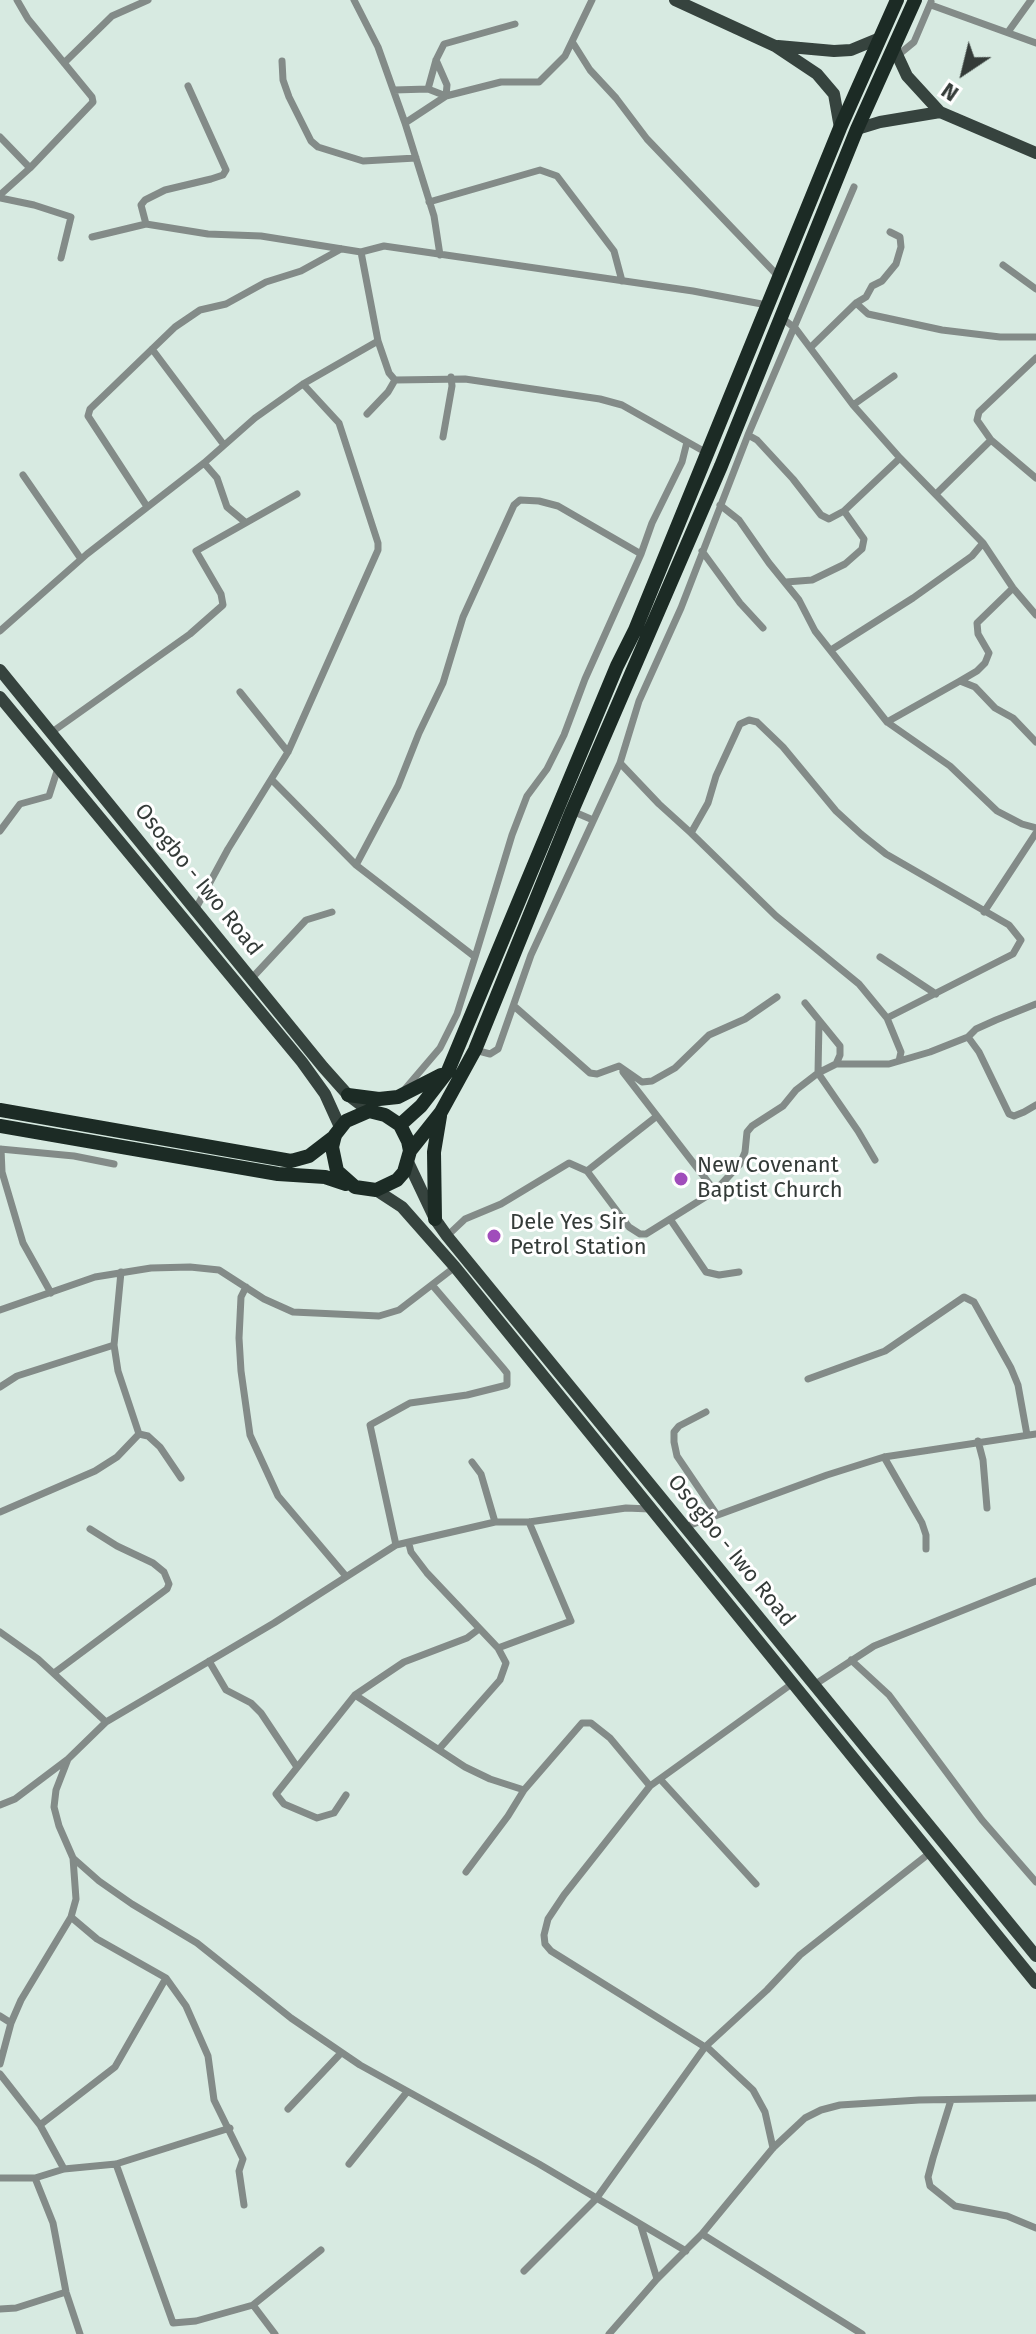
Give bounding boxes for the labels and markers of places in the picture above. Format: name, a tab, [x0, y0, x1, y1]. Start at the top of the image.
place label: New Covenant Baptist Church	[697, 1153, 843, 1204]
marker: New Covenant Baptist Church	[672, 1170, 690, 1188]
place label: Dele Yes Sir Petrol Station	[510, 1210, 647, 1262]
marker: Dele Yes Sir Petrol Station	[485, 1227, 503, 1245]

